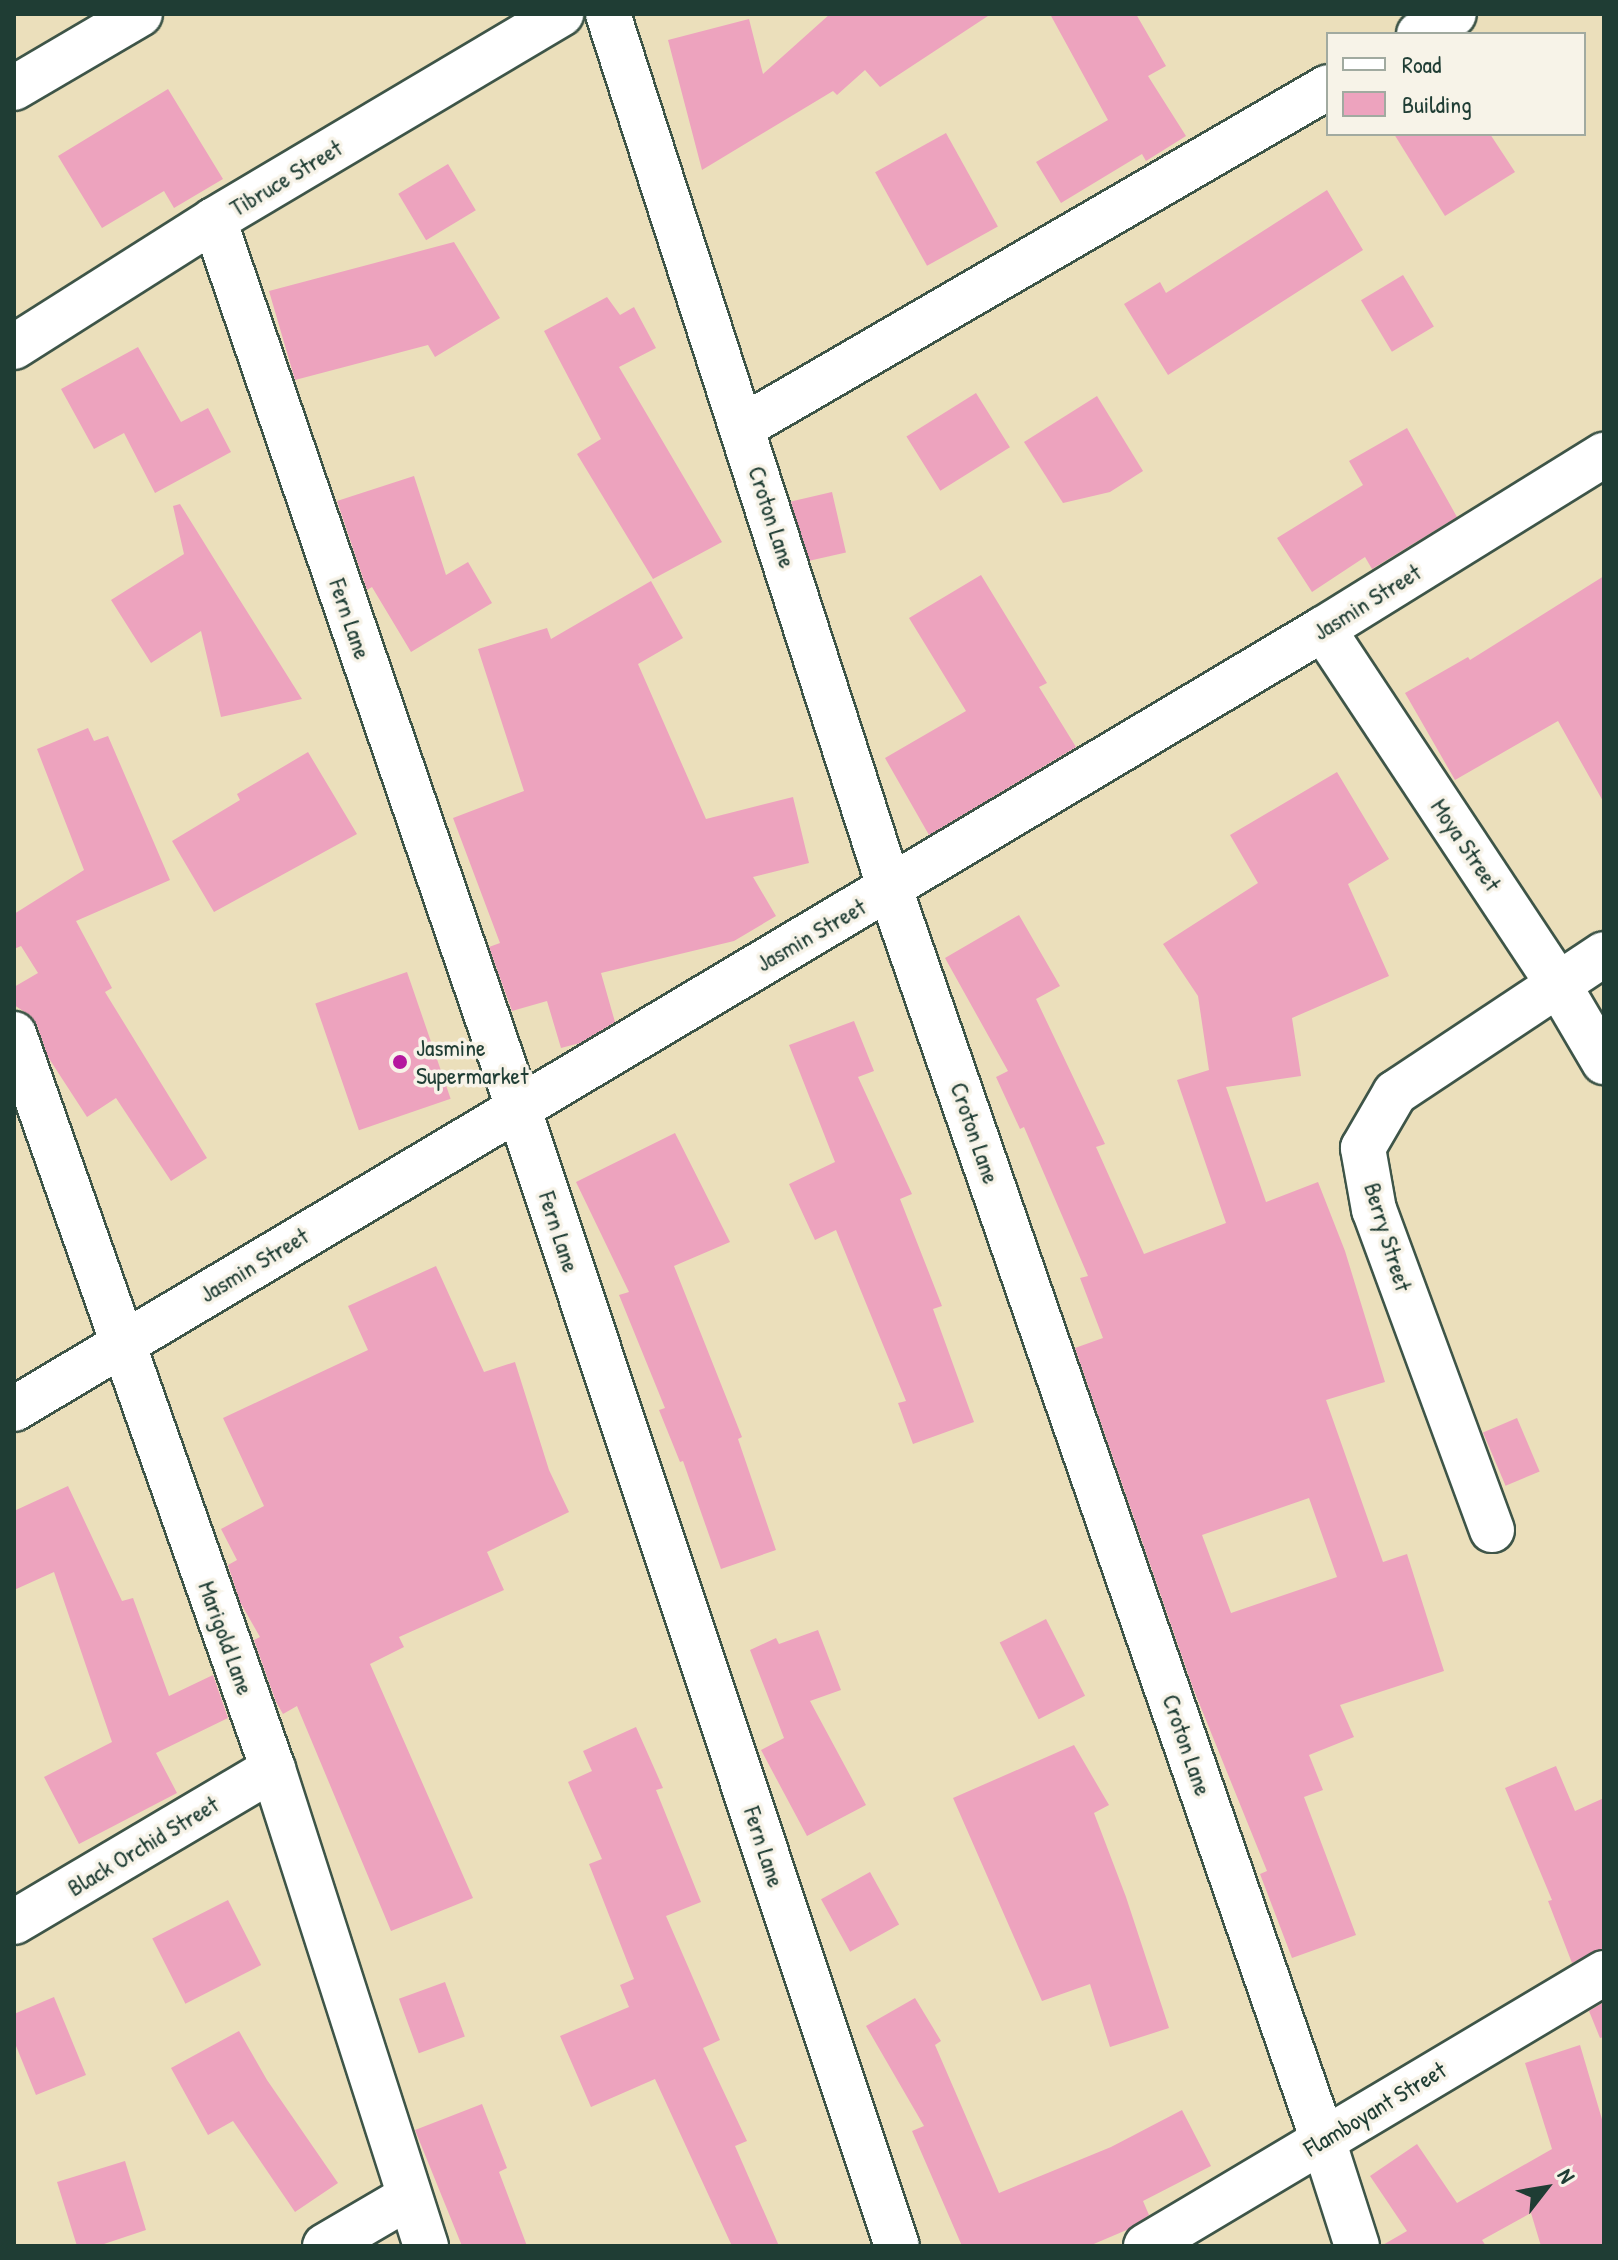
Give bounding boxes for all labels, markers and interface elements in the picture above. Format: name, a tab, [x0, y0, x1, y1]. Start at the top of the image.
legend	[1326, 32, 1586, 136]
text: Road	[1402, 48, 1441, 80]
text: Building	[1402, 88, 1472, 120]
street label: Tibruce Street	[225, 133, 347, 223]
street label: Croton Lane	[742, 463, 802, 571]
street label: Jasmin Street	[1308, 558, 1426, 646]
street label: Fern Lane	[323, 575, 377, 663]
street label: Moya Street	[1425, 793, 1507, 897]
street label: Jasmin Street	[751, 892, 871, 978]
place label: Jasmine Supermarket	[416, 1034, 528, 1090]
marker: Jasmine Supermarket	[391, 1053, 409, 1071]
street label: Croton Lane	[944, 1079, 1006, 1187]
street label: Berry Street	[1358, 1179, 1418, 1295]
street label: Fern Lane	[532, 1188, 586, 1276]
street label: Jasmin Street	[195, 1221, 313, 1309]
street label: Marigold Lane	[192, 1577, 260, 1699]
street label: Croton Lane	[1156, 1691, 1218, 1799]
street label: Black Orchid Street	[62, 1790, 224, 1902]
street label: Fern Lane	[737, 1803, 791, 1891]
street label: Flamboyant Street	[1299, 2055, 1451, 2163]
north arrow	[1506, 2148, 1586, 2228]
text: N	[1551, 2163, 1582, 2188]

